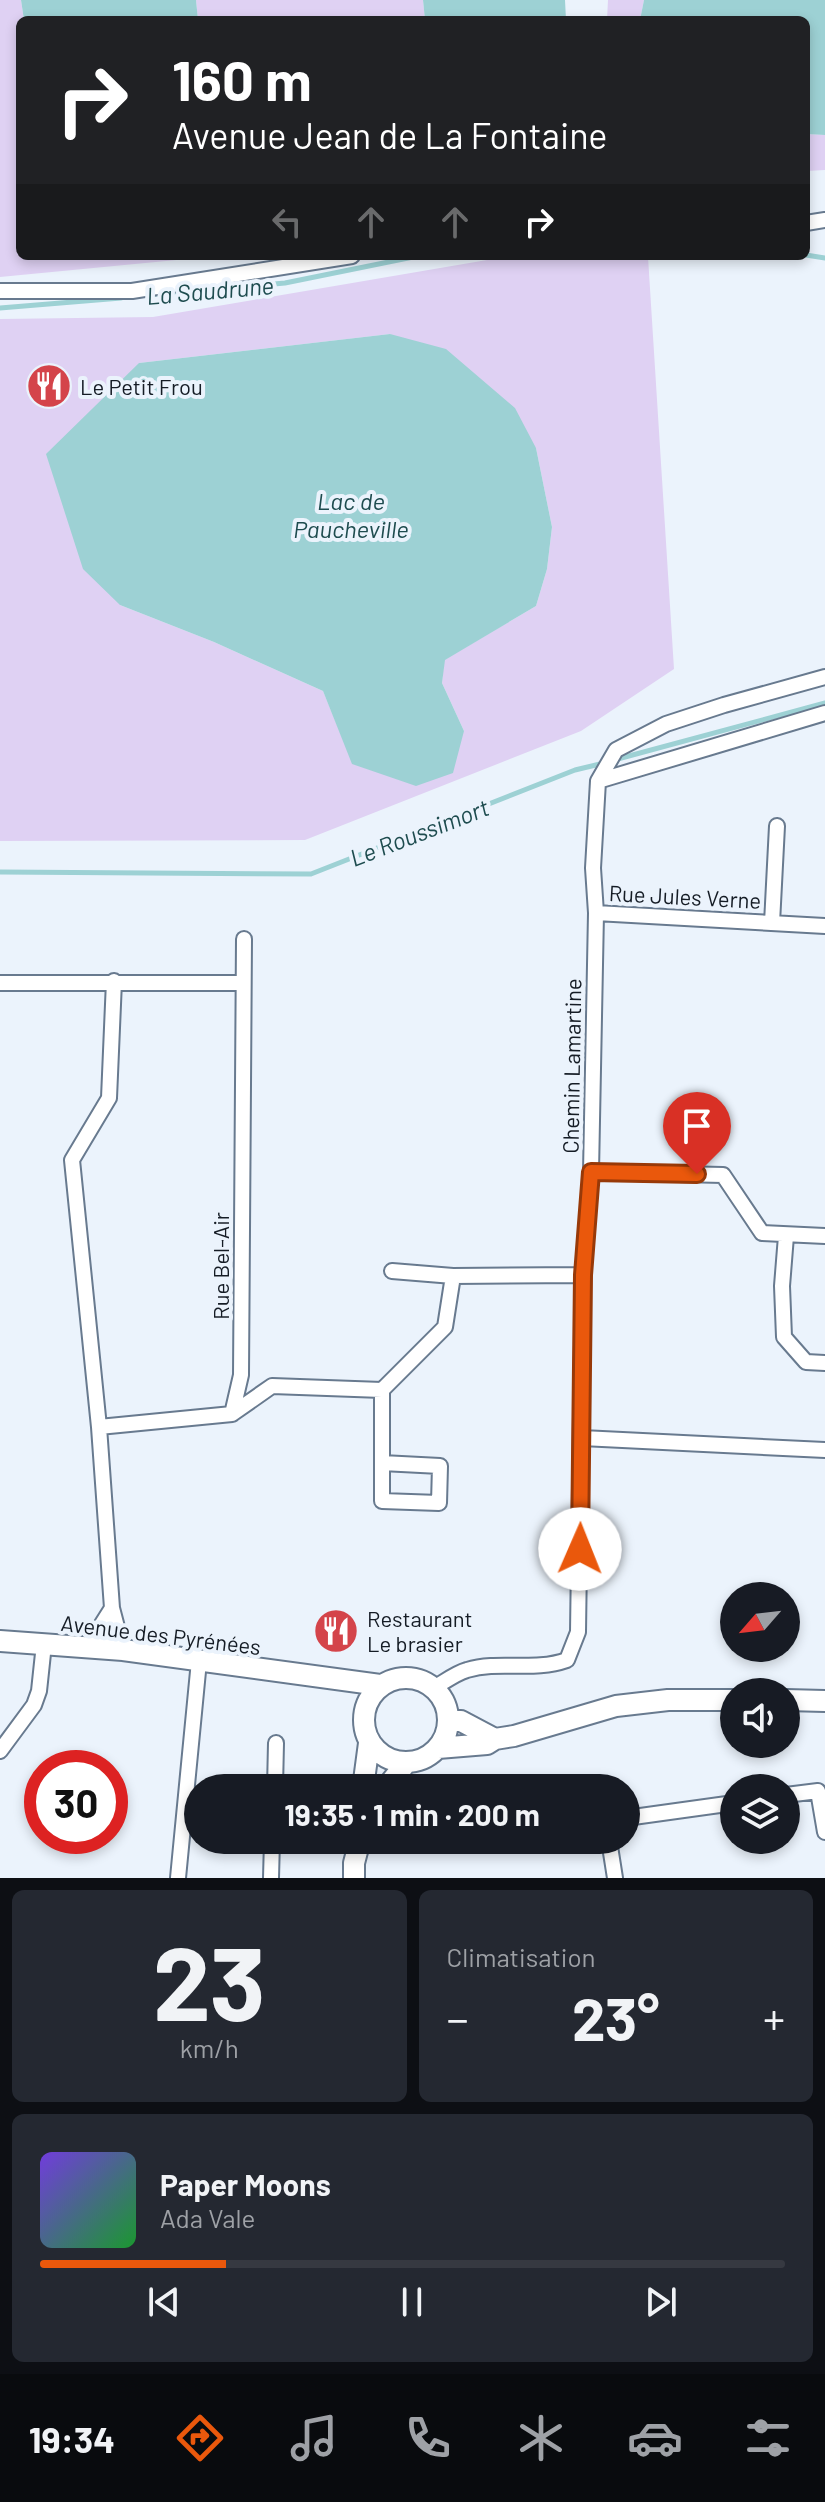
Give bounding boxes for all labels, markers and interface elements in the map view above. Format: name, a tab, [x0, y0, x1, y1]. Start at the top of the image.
text: 160 m	[172, 45, 312, 112]
icon: right	[40, 48, 144, 152]
text: Avenue Jean de La Fontaine	[172, 113, 608, 156]
icon: left	[265, 200, 309, 244]
icon: ahead	[349, 200, 393, 244]
icon: ahead	[433, 200, 477, 244]
icon: right	[517, 200, 561, 244]
water label: La Saudrune	[145, 270, 275, 310]
restaurant icon: Le Petit Frou	[25, 362, 73, 410]
place label: Le Petit Frou	[80, 373, 203, 399]
water label: Lac de Paucheville	[293, 486, 409, 543]
water label: Le Roussimort	[345, 792, 493, 872]
street label: Rue Jules Verne	[608, 879, 762, 913]
street label: Chemin Lamartine	[556, 978, 586, 1154]
pin	[663, 1092, 731, 1174]
icon: arrive	[675, 1104, 719, 1148]
street label: Rue Bel-Air	[207, 1212, 233, 1320]
position arrow	[538, 1507, 622, 1591]
north arrow	[720, 1582, 800, 1662]
map controls	[720, 1582, 800, 1854]
place label: Restaurant Le brasier	[367, 1605, 473, 1656]
restaurant icon: Restaurant Le brasier	[312, 1607, 360, 1655]
street label: Avenue des Pyrénées	[60, 1609, 262, 1659]
button: sound	[720, 1678, 800, 1758]
speed limit sign: 30	[24, 1750, 128, 1854]
button: layers	[720, 1774, 800, 1854]
text: 19:35 · 1 min · 200 m	[284, 1796, 540, 1832]
text: 23	[153, 1917, 266, 2042]
text: Climatisation	[447, 1941, 596, 1972]
text: 23°	[572, 1981, 660, 2053]
text: −	[447, 1991, 469, 2044]
text: +	[763, 1991, 785, 2044]
text: km/h	[180, 2032, 239, 2063]
text: Paper Moons	[160, 2166, 331, 2202]
text: Ada Vale	[160, 2202, 255, 2233]
icon: previous	[142, 2280, 186, 2324]
icon: pause	[390, 2280, 434, 2324]
icon: next	[639, 2280, 683, 2324]
icon: directions	[172, 2410, 228, 2466]
icon: music	[286, 2410, 342, 2466]
icon: phone	[400, 2410, 456, 2466]
icon: climate	[513, 2410, 569, 2466]
icon: car	[627, 2410, 683, 2466]
icon: filters	[740, 2410, 796, 2466]
text: 19:34	[29, 2417, 115, 2460]

